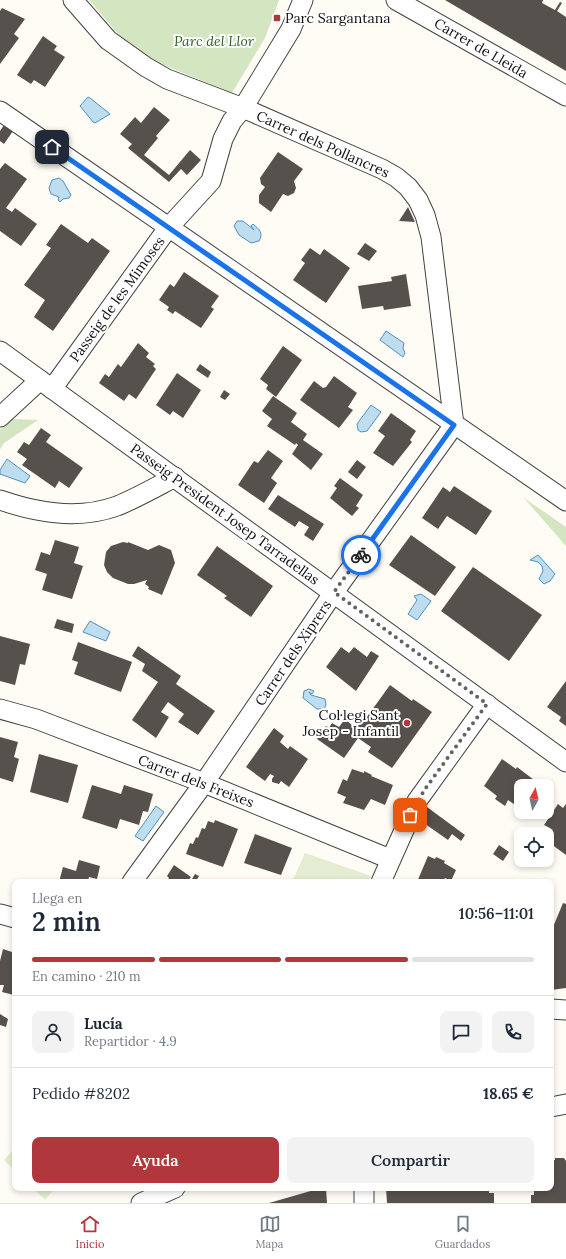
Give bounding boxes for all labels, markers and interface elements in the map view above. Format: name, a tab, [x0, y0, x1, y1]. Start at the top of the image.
place label: Parc Sargantana	[285, 9, 391, 27]
marker: Parc Sargantana	[272, 13, 282, 23]
street label: Carrer de Lleida	[431, 14, 531, 82]
park label: Parc del Llor	[174, 32, 255, 50]
street label: Carrer dels Pollancres	[254, 107, 392, 181]
pin	[35, 130, 69, 164]
icon: home	[41, 136, 63, 158]
street label: Passeig de les Mimoses	[65, 233, 169, 365]
street label: Passeig President Josep Tarradellas	[127, 439, 323, 589]
courier	[341, 535, 381, 575]
icon: bike	[350, 544, 372, 566]
street label: Carrer dels Xiprers	[251, 597, 335, 709]
place label: Col·legi Sant Josep - Infantil	[301, 706, 400, 740]
marker: Col·legi Sant Josep - Infantil	[402, 718, 412, 728]
street label: Carrer dels Freixes	[135, 751, 257, 811]
north arrow	[514, 779, 554, 819]
map controls	[514, 779, 554, 867]
pin	[393, 798, 427, 832]
icon: bag	[399, 804, 421, 826]
button: locate	[514, 827, 554, 867]
text: Llega en	[32, 890, 82, 907]
text: 10:56–11:01	[459, 904, 534, 923]
text: 2 min	[32, 905, 101, 938]
text: En camino · 210 m	[32, 968, 141, 985]
button: person	[32, 1011, 74, 1053]
button: chat	[440, 1011, 482, 1053]
button: phone	[492, 1011, 534, 1053]
text: Lucía	[84, 1014, 123, 1033]
text: Repartidor · 4.9	[84, 1033, 177, 1050]
text: Pedido #8202	[32, 1084, 130, 1103]
text: 18.65 €	[483, 1084, 534, 1103]
button: Ayuda	[32, 1137, 279, 1183]
button: Compartir	[287, 1137, 534, 1183]
tab: Inicio	[76, 1213, 104, 1251]
tab: Mapa	[256, 1213, 284, 1251]
tab: Guardados	[435, 1213, 490, 1251]

